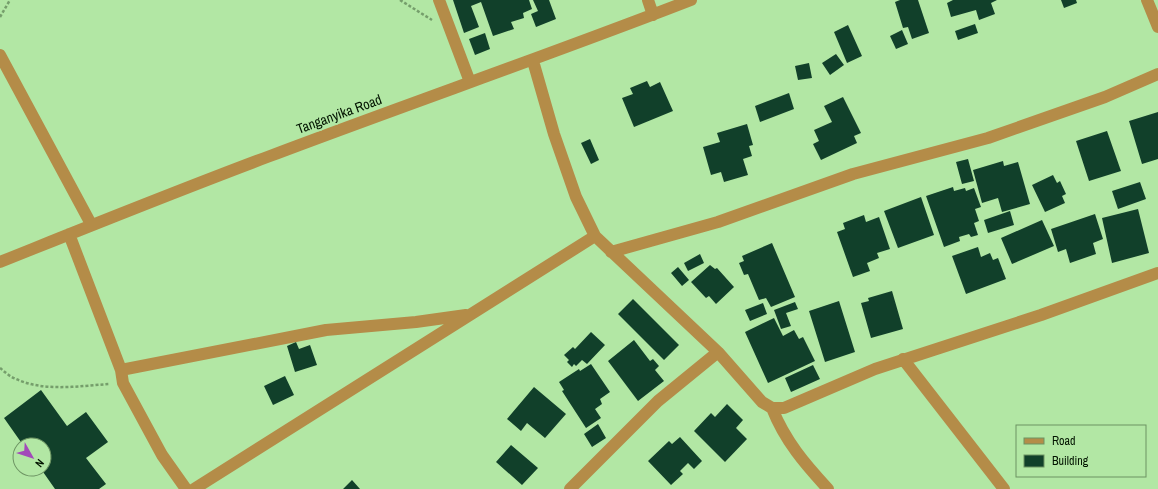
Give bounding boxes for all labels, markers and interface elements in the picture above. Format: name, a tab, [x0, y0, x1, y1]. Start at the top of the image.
street label: Tanganyika Road	[294, 90, 384, 138]
legend	[1016, 425, 1146, 477]
text: Road	[1052, 433, 1076, 449]
north arrow	[12, 437, 52, 477]
text: Building	[1052, 453, 1089, 469]
text: N	[32, 456, 47, 470]

